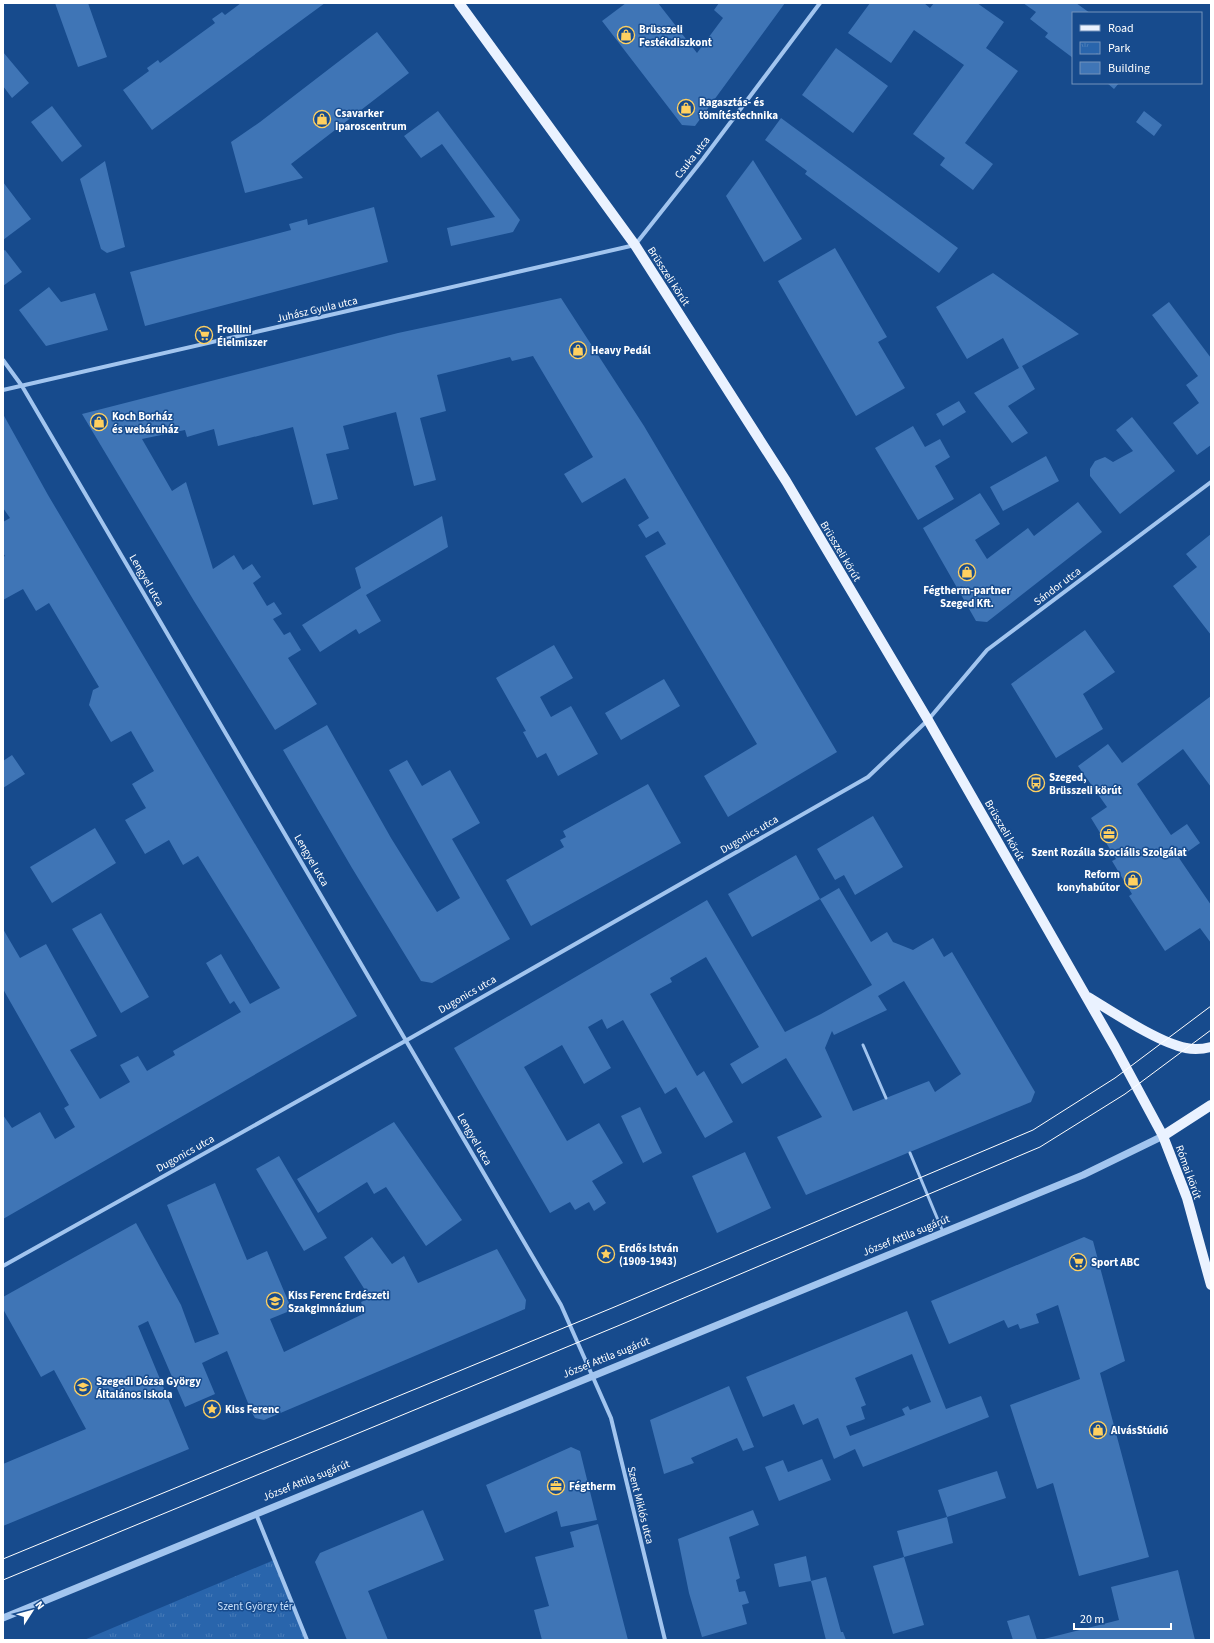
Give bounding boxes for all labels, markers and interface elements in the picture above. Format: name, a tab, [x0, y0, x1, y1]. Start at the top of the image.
legend	[1072, 12, 1202, 84]
text: Road	[1108, 20, 1134, 37]
place label: Brüsszeli Festékdiszkont	[639, 22, 713, 50]
shop icon: Brüsszeli Festékdiszkont	[616, 25, 636, 45]
text: Park	[1108, 40, 1130, 57]
text: Building	[1108, 60, 1150, 77]
place label: Ragasztás- és tömítéstechnika	[699, 95, 778, 123]
shop icon: Ragasztás- és tömítéstechnika	[676, 98, 696, 118]
place label: Csavarker Iparoscentrum	[335, 106, 407, 134]
shop icon: Csavarker Iparoscentrum	[312, 109, 332, 129]
street label: Csuka utca	[671, 133, 714, 182]
street label: Brüsszeli körút	[644, 244, 694, 309]
street label: Juhász Gyula utca	[275, 293, 359, 326]
place label: Frollini Élelmiszer	[217, 322, 268, 350]
supermarket icon: Frollini Élelmiszer	[194, 325, 214, 345]
shop icon: Heavy Pedál	[568, 340, 588, 360]
place label: Heavy Pedál	[591, 343, 652, 358]
place label: Koch Borház és webáruház	[112, 409, 179, 437]
shop icon: Koch Borház és webáruház	[89, 412, 109, 432]
street label: Brüsszeli körút	[817, 518, 865, 584]
street label: Lengyel utca	[126, 551, 168, 609]
shop icon: Fégtherm-partner Szeged Kft.	[957, 562, 977, 582]
street label: Sándor utca	[1031, 564, 1084, 609]
place label: Fégtherm-partner Szeged Kft.	[923, 583, 1011, 611]
place label: Szeged, Brüsszeli körút	[1049, 770, 1123, 798]
bus stop icon: Szeged, Brüsszeli körút	[1026, 773, 1046, 793]
street label: Brüsszeli körút	[981, 797, 1028, 864]
street label: Dugonics utca	[718, 812, 781, 857]
office icon: Szent Rozália Szociális Szolgálat	[1099, 824, 1119, 844]
street label: Lengyel utca	[291, 831, 333, 889]
place label: Szent Rozália Szociális Szolgálat	[1031, 845, 1188, 860]
place label: Reform konyhabútor	[1057, 867, 1121, 895]
shop icon: Reform konyhabútor	[1123, 870, 1143, 890]
street label: Dugonics utca	[436, 972, 499, 1017]
street label: Lengyel utca	[454, 1110, 496, 1168]
street label: Dugonics utca	[153, 1131, 217, 1176]
street label: Római körút	[1172, 1143, 1205, 1201]
street label: József Attila sugárút	[860, 1211, 952, 1260]
place label: Erdős István (1909-1943)	[619, 1241, 679, 1269]
place icon: Erdős István (1909-1943)	[596, 1244, 616, 1264]
supermarket icon: Sport ABC	[1068, 1252, 1088, 1272]
place label: Sport ABC	[1091, 1255, 1140, 1270]
place label: Kiss Ferenc Erdészeti Szakgimnázium	[288, 1288, 390, 1316]
school or university icon: Kiss Ferenc Erdészeti Szakgimnázium	[265, 1291, 285, 1311]
street label: József Attila sugárút	[560, 1333, 652, 1382]
place label: Szegedi Dózsa György Általános Iskola	[95, 1374, 201, 1402]
school or university icon: Szegedi Dózsa György Általános Iskola	[73, 1377, 93, 1397]
place icon: Kiss Ferenc	[202, 1399, 222, 1419]
place label: Kiss Ferenc	[225, 1402, 279, 1417]
shop icon: AlvásStúdió	[1088, 1420, 1108, 1440]
place label: AlvásStúdió	[1110, 1423, 1168, 1438]
street label: József Attila sugárút	[260, 1456, 352, 1505]
street label: Szent Miklós utca	[624, 1465, 657, 1546]
office icon: Fégtherm	[546, 1476, 566, 1496]
place label: Fégtherm	[569, 1479, 616, 1494]
north arrow	[12, 1591, 52, 1631]
text: N	[31, 1598, 48, 1613]
park label: Szent György tér	[217, 1599, 293, 1614]
scale bar	[1074, 1605, 1171, 1631]
text: 20 m	[1080, 1611, 1104, 1628]

